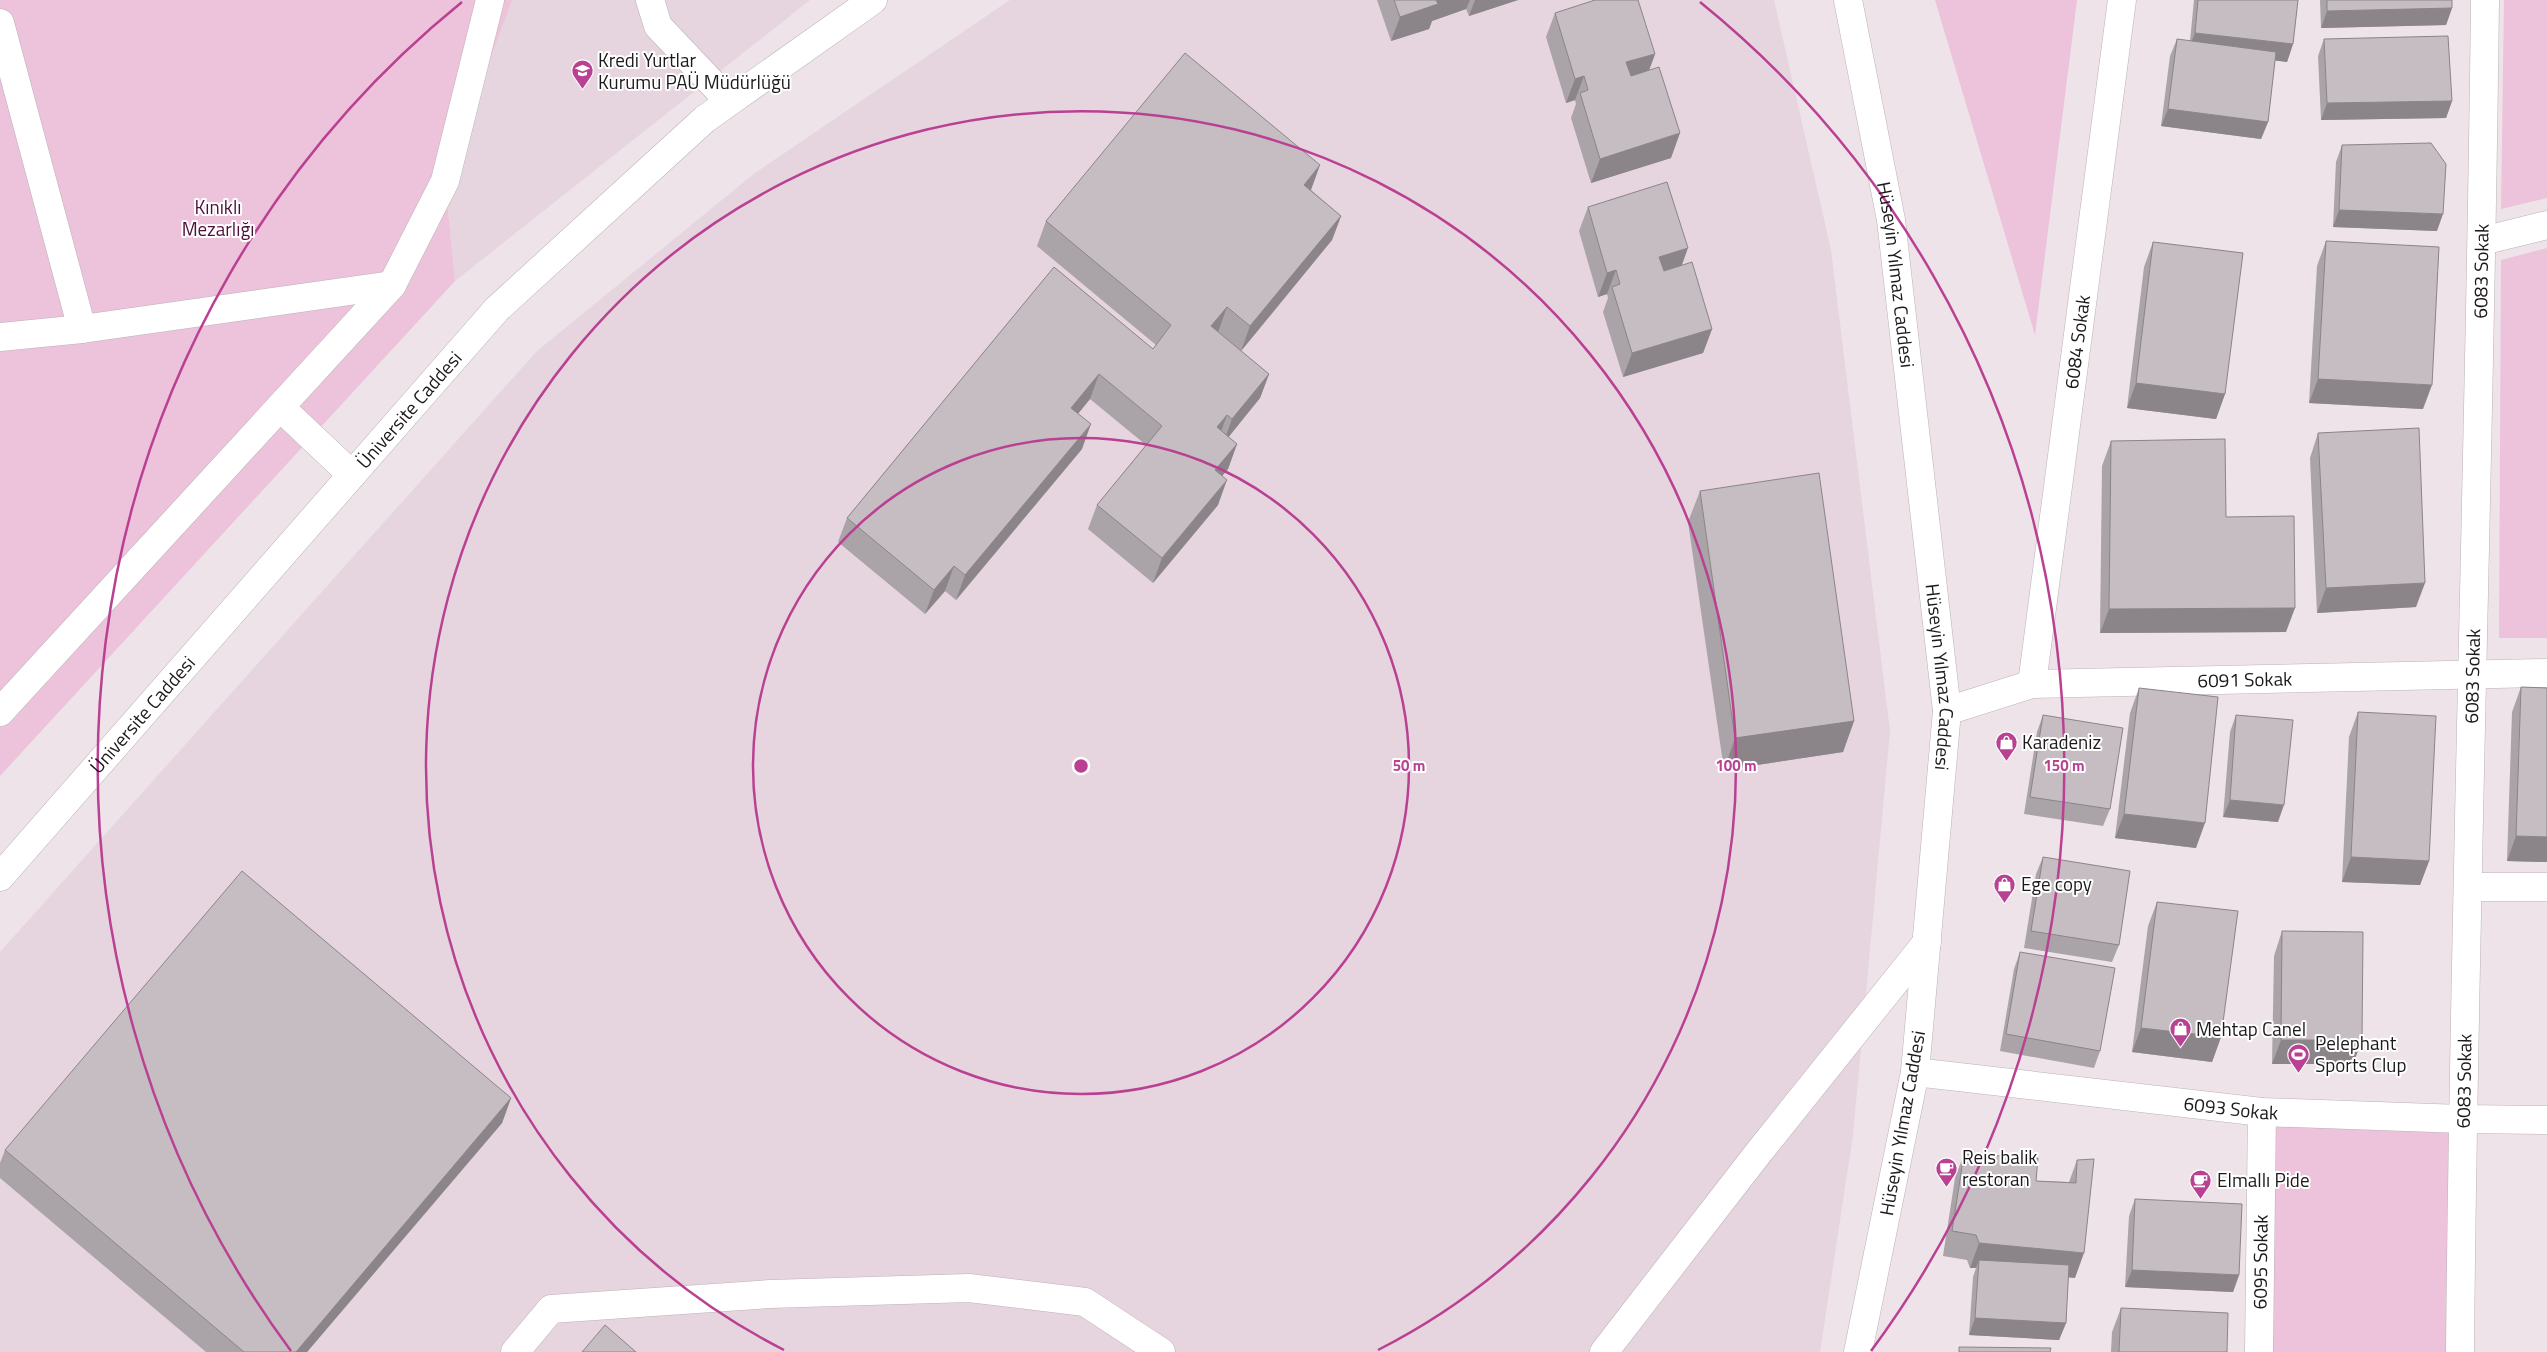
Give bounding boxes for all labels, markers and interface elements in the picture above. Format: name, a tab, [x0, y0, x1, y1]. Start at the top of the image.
place label: Kredi Yurtlar Kurumu PAÜ Müdürlüğü	[598, 45, 791, 96]
school or university icon: Kredi Yurtlar Kurumu PAÜ Müdürlüğü	[570, 59, 594, 90]
street label: Hüseyin Yılmaz Caddesi	[1870, 179, 1923, 369]
park label: Kınıklı Mezarlığı	[182, 192, 254, 243]
street label: 6083 Sokak	[2465, 224, 2496, 319]
street label: 6084 Sokak	[2056, 293, 2097, 391]
street label: Üniversite Caddesi	[349, 344, 468, 475]
street label: Hüseyin Yılmaz Caddesi	[1919, 582, 1962, 771]
street label: 6083 Sokak	[2456, 628, 2487, 724]
street label: Üniversite Caddesi	[82, 649, 201, 779]
street label: 6091 Sokak	[2197, 663, 2292, 694]
place label: Karadeniz	[2022, 727, 2101, 756]
shop icon: Karadeniz	[1994, 730, 2018, 761]
text: 50 m	[1393, 754, 1425, 777]
text: 100 m	[1715, 754, 1757, 777]
text: 150 m	[2043, 754, 2085, 777]
centre of rings	[1072, 757, 1090, 775]
place label: Ege copy	[2021, 869, 2092, 898]
shop icon: Ege copy	[1993, 872, 2017, 903]
place label: Mehtap Canel	[2196, 1014, 2306, 1043]
shop icon: Mehtap Canel	[2168, 1017, 2192, 1048]
street label: Hüseyin Yılmaz Caddesi	[1871, 1028, 1932, 1218]
place label: Pelephant Sports Clup	[2315, 1028, 2406, 1079]
street label: 6083 Sokak	[2448, 1033, 2479, 1129]
sports icon: Pelephant Sports Clup	[2287, 1042, 2311, 1073]
street label: 6093 Sokak	[2182, 1088, 2279, 1127]
place label: Reis balik restoran	[1962, 1142, 2037, 1193]
cafe icon: Reis balik restoran	[1934, 1156, 1958, 1187]
place label: Elmallı Pide	[2217, 1165, 2310, 1194]
cafe icon: Elmallı Pide	[2189, 1168, 2213, 1199]
street label: 6095 Sokak	[2245, 1214, 2275, 1310]

